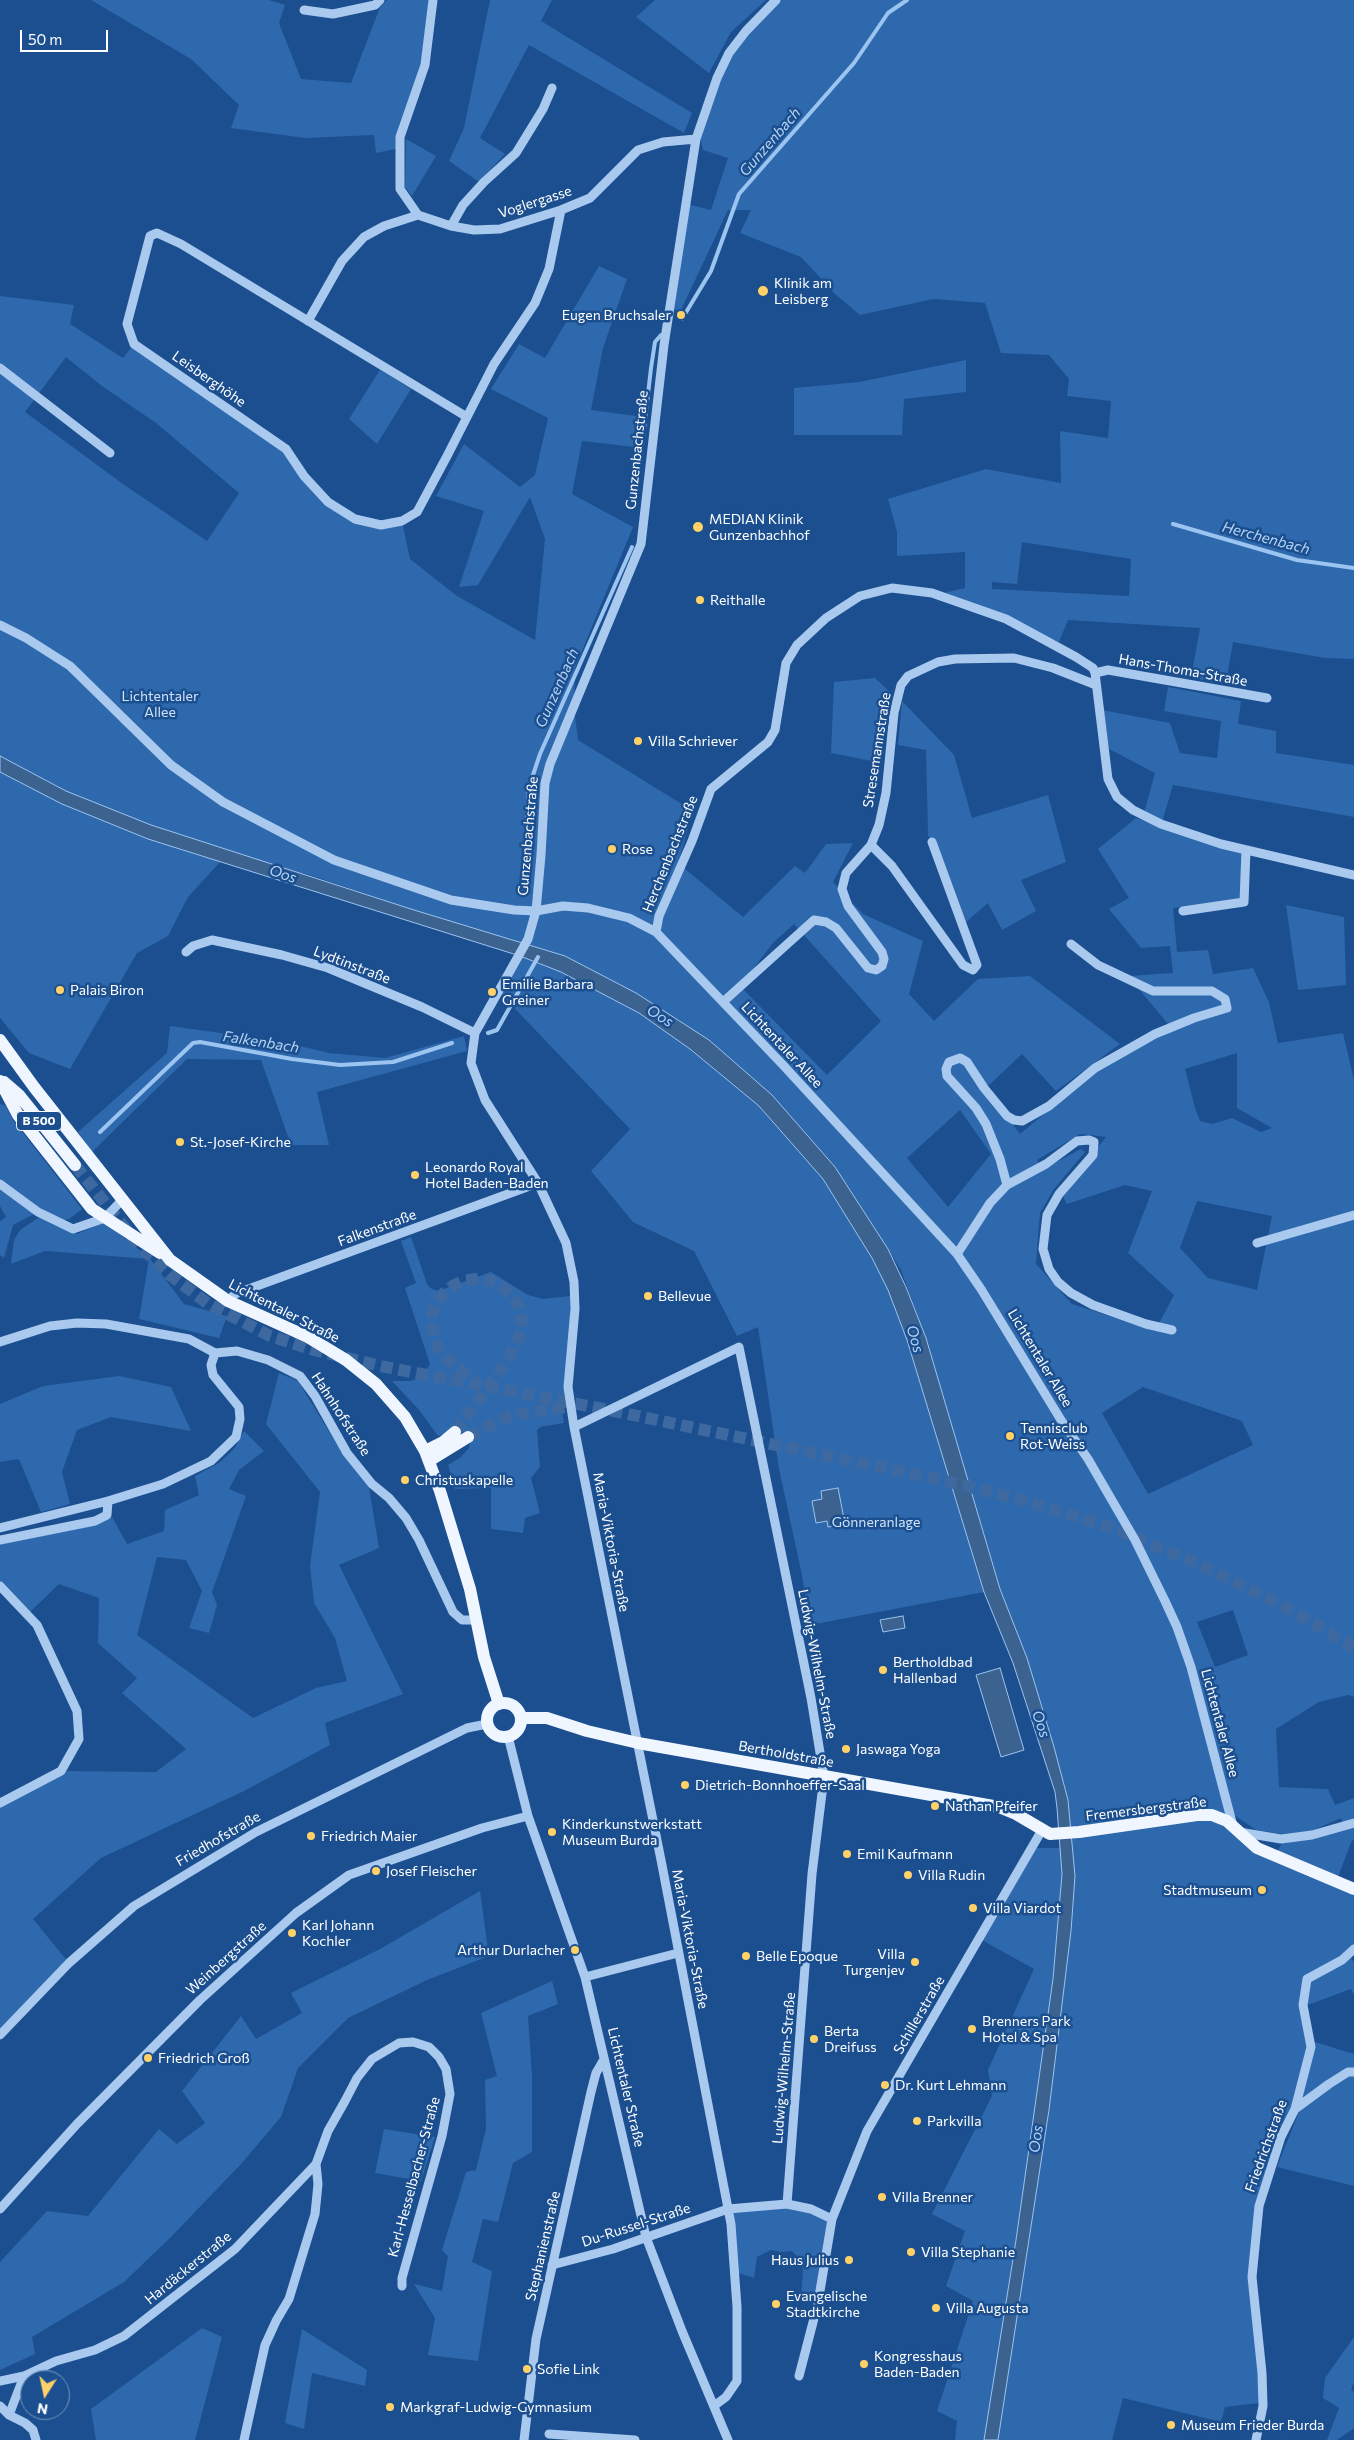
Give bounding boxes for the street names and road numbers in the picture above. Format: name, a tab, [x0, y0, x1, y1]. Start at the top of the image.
street label: Voglergasse	[496, 182, 574, 222]
street label: Leisberghöhe	[169, 347, 249, 411]
street label: Gunzenbachstraße	[622, 390, 652, 510]
street label: Hans-Thoma-Straße	[1117, 650, 1249, 690]
street label: Stresemannstraße	[860, 691, 894, 809]
street label: Gunzenbachstraße	[514, 776, 542, 896]
street label: Herchenbachstraße	[639, 793, 701, 915]
street label: Lydtinstraße	[311, 943, 393, 987]
street label: Lichtentaler Allee	[738, 999, 826, 1091]
road number: B 500	[16, 1112, 62, 1130]
street label: Falkenstraße	[336, 1206, 418, 1250]
street label: Lichtentaler Straße	[226, 1276, 342, 1346]
street label: Lichtentaler Allee	[1004, 1306, 1076, 1410]
street label: Hahnhofstraße	[308, 1369, 374, 1459]
street label: Maria-Viktoria-Straße	[589, 1471, 633, 1613]
street label: Ludwig-Wilhelm-Straße	[794, 1588, 840, 1740]
street label: Lichtentaler Allee	[1197, 1667, 1243, 1779]
street label: Bertholdstraße	[737, 1737, 835, 1771]
street label: Fremersbergstraße	[1085, 1793, 1207, 1825]
street label: Friedhofstraße	[173, 1808, 263, 1870]
street label: Maria-Viktoria-Straße	[668, 1868, 712, 2010]
street label: Weinbergstraße	[183, 1918, 269, 1998]
street label: Schillerstraße	[890, 1973, 948, 2057]
street label: Ludwig-Wilhelm-Straße	[769, 1991, 799, 2145]
street label: Lichtentaler Straße	[604, 2026, 648, 2148]
street label: Karl-Hesselbacher-Straße	[385, 2095, 443, 2259]
street label: Friedrichstraße	[1241, 2097, 1291, 2195]
street label: Stephanienstraße	[522, 2189, 564, 2303]
street label: Du-Russel-Straße	[580, 2200, 692, 2250]
street label: Hardäckerstraße	[141, 2228, 235, 2308]

